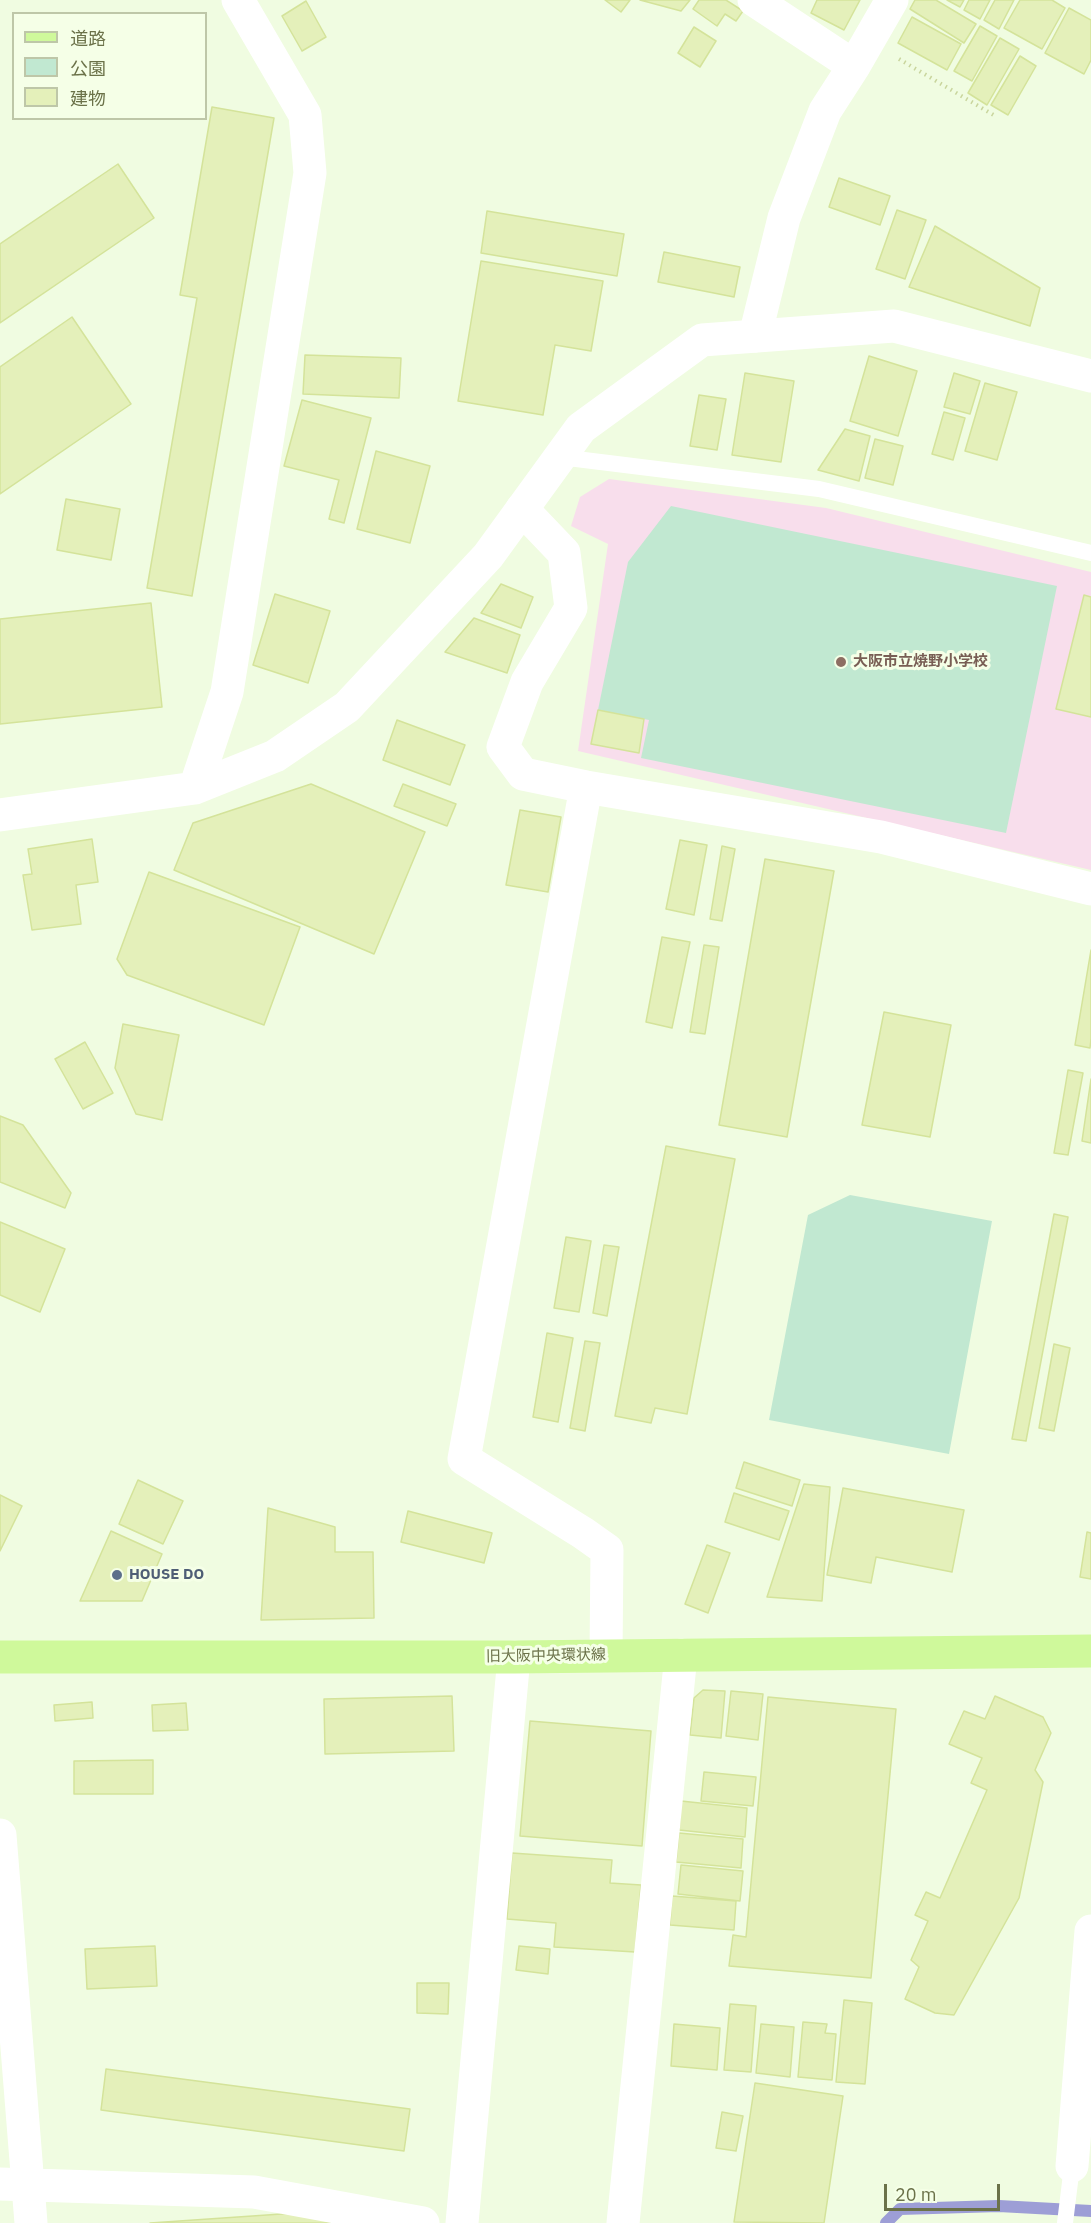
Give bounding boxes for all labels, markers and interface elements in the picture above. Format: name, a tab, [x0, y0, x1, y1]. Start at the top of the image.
legend	[12, 12, 207, 120]
text: 道路	[70, 27, 106, 50]
text: 公園	[70, 57, 106, 80]
text: 建物	[70, 87, 106, 110]
place label: 大阪市立焼野小学校	[853, 653, 988, 671]
marker: 大阪市立焼野小学校	[834, 655, 848, 669]
place label: HOUSE DO	[129, 1566, 204, 1584]
marker: HOUSE DO	[110, 1568, 124, 1582]
street label: 旧大阪中央環状線	[486, 1646, 606, 1666]
scale bar	[887, 2172, 1002, 2210]
text: 20 m	[895, 2183, 937, 2206]

